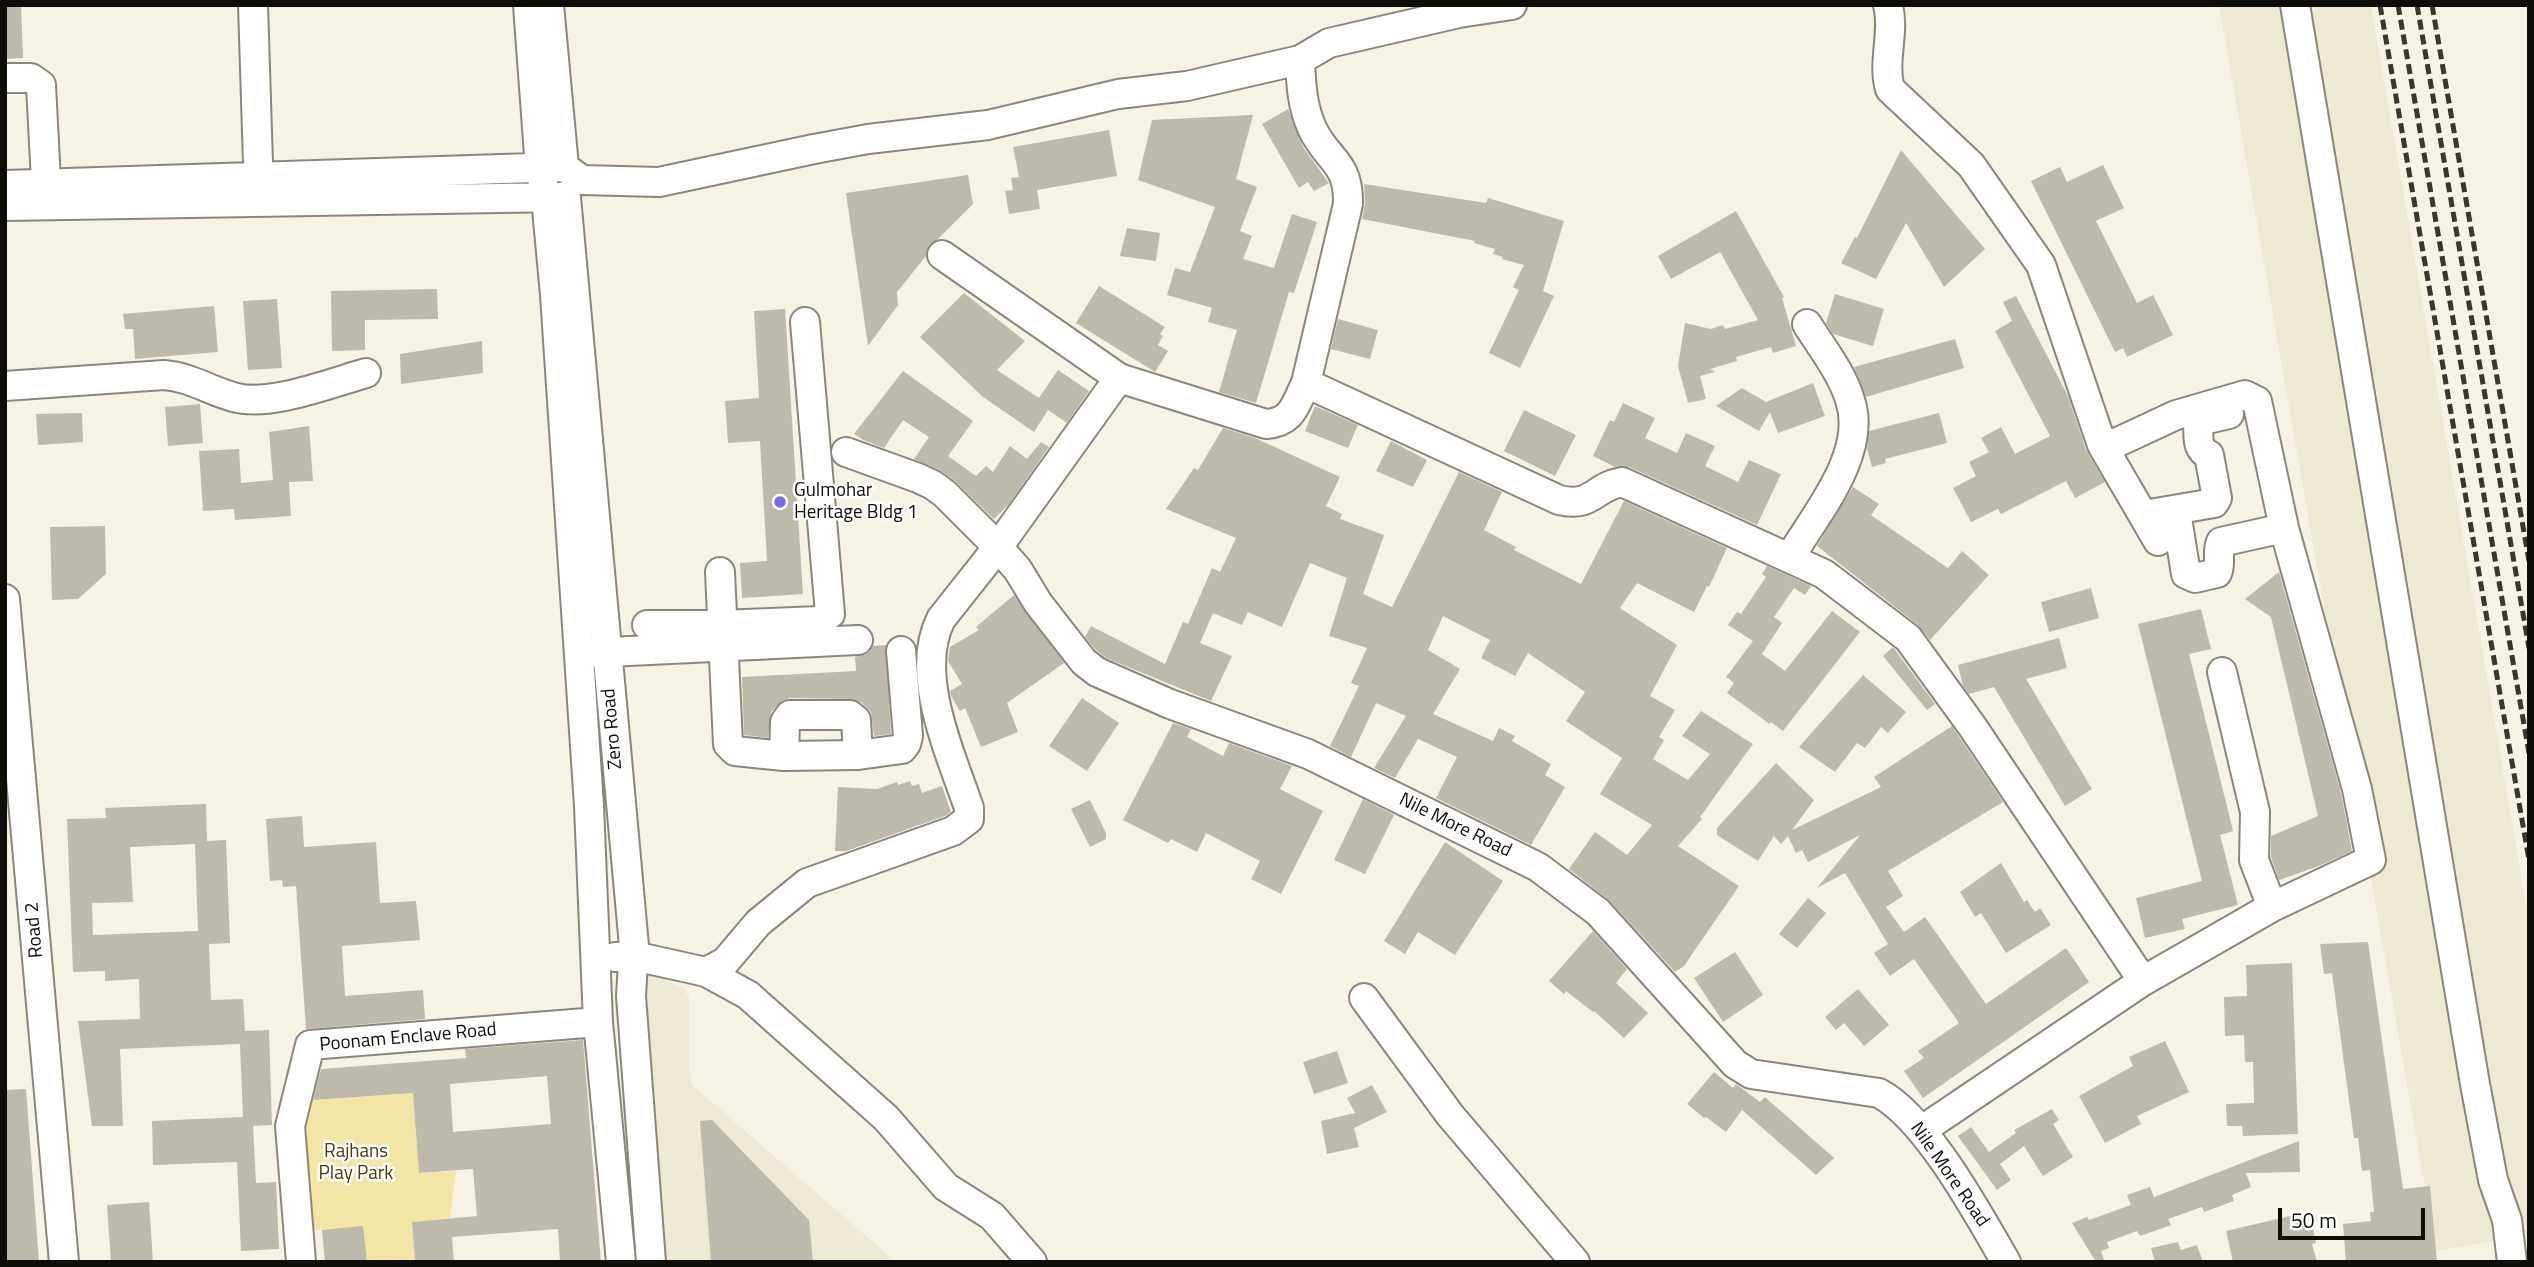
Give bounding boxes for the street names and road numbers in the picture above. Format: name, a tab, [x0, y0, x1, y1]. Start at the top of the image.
street label: Zero Road	[598, 688, 628, 770]
street label: Nile More Road	[1395, 789, 1515, 863]
street label: Road 2	[21, 901, 49, 959]
street label: Poonam Enclave Road	[318, 1019, 498, 1057]
street label: Nile More Road	[1905, 1118, 1993, 1232]

